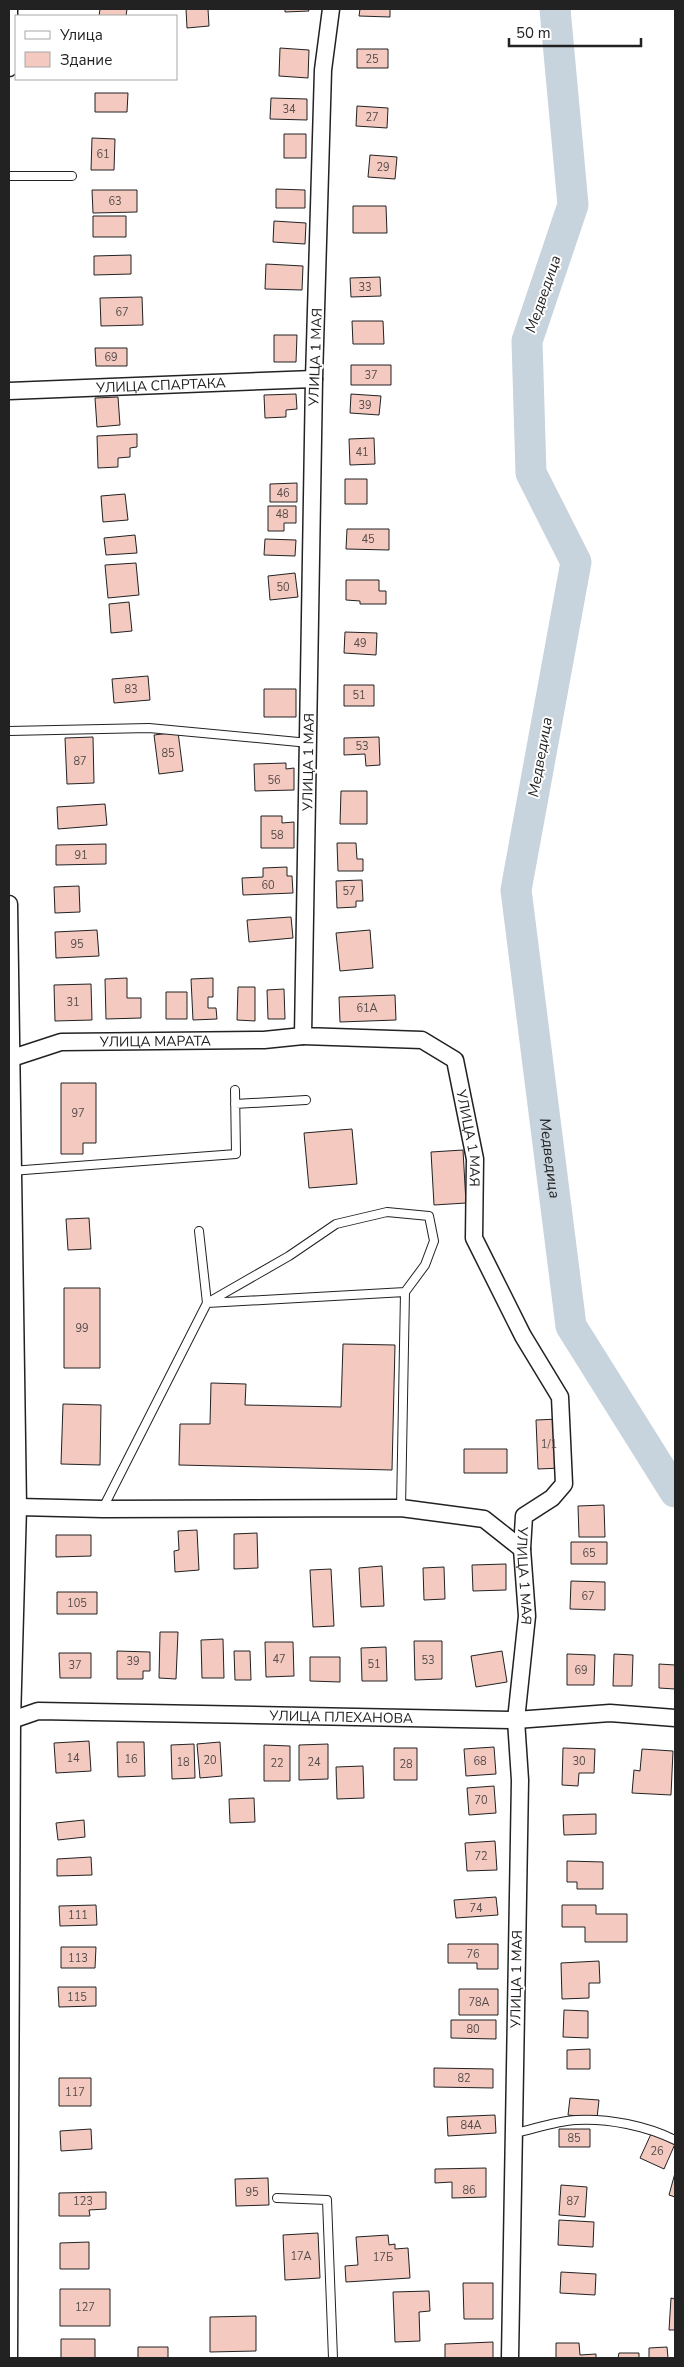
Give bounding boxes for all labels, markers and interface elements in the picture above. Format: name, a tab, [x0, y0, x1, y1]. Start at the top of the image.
legend	[15, 15, 178, 80]
scale bar	[509, 15, 642, 47]
text: 50 m	[516, 23, 551, 43]
text: Улица	[59, 25, 103, 45]
text: Здание	[60, 50, 112, 70]
house number: 25	[365, 52, 379, 67]
house number: 34	[282, 102, 296, 117]
house number: 27	[365, 110, 379, 125]
house number: 61	[96, 147, 110, 162]
house number: 29	[376, 160, 390, 175]
house number: 63	[108, 194, 122, 209]
water label: Медведица	[520, 253, 566, 335]
house number: 33	[358, 280, 372, 295]
house number: 67	[115, 305, 129, 320]
street label: УЛИЦА 1 МАЯ	[304, 308, 327, 407]
house number: 69	[104, 350, 118, 365]
house number: 37	[364, 368, 378, 383]
street label: УЛИЦА СПАРТАКА	[95, 373, 226, 398]
house number: 39	[358, 398, 372, 413]
house number: 41	[355, 445, 369, 460]
house number: 46	[276, 486, 290, 501]
house number: 48	[275, 507, 289, 522]
house number: 45	[361, 532, 375, 547]
house number: 50	[276, 580, 290, 595]
house number: 49	[353, 636, 367, 651]
house number: 83	[124, 682, 138, 697]
house number: 51	[352, 688, 366, 703]
street label: УЛИЦА 1 МАЯ	[298, 713, 319, 812]
water label: Медведица	[523, 715, 557, 799]
house number: 53	[355, 739, 369, 754]
house number: 85	[161, 746, 175, 761]
house number: 87	[73, 754, 87, 769]
house number: 56	[267, 773, 281, 788]
house number: 58	[270, 828, 284, 843]
house number: 91	[74, 848, 88, 863]
house number: 60	[261, 878, 275, 893]
house number: 57	[342, 884, 356, 899]
house number: 95	[70, 937, 84, 952]
house number: 31	[66, 995, 80, 1010]
house number: 61А	[356, 1001, 378, 1016]
street label: УЛИЦА МАРАТА	[99, 1032, 211, 1052]
street label: УЛИЦА 1 МАЯ	[451, 1087, 484, 1187]
house number: 97	[71, 1106, 85, 1121]
water label: Медведица	[535, 1117, 565, 1200]
house number: 99	[75, 1321, 89, 1336]
house number: 1/1	[541, 1437, 557, 1452]
street label: УЛИЦА 1 МАЯ	[512, 1525, 536, 1626]
house number: 65	[582, 1546, 596, 1561]
house number: 67	[581, 1589, 595, 1604]
house number: 105	[67, 1596, 87, 1611]
house number: 47	[272, 1652, 286, 1667]
house number: 53	[421, 1653, 435, 1668]
house number: 39	[126, 1654, 140, 1669]
house number: 51	[367, 1657, 381, 1672]
house number: 37	[68, 1658, 82, 1673]
house number: 69	[574, 1663, 588, 1678]
street label: УЛИЦА ПЛЕХАНОВА	[268, 1706, 413, 1728]
house number: 14	[66, 1751, 80, 1766]
house number: 16	[124, 1752, 138, 1767]
house number: 20	[203, 1753, 217, 1768]
house number: 68	[473, 1754, 487, 1769]
house number: 30	[572, 1754, 586, 1769]
house number: 18	[176, 1755, 190, 1770]
house number: 24	[307, 1755, 321, 1770]
house number: 22	[270, 1756, 284, 1771]
house number: 28	[399, 1757, 413, 1772]
house number: 70	[474, 1793, 488, 1808]
house number: 72	[474, 1849, 488, 1864]
house number: 74	[469, 1901, 483, 1916]
house number: 111	[68, 1908, 88, 1923]
street label: УЛИЦА 1 МАЯ	[506, 1930, 527, 2029]
house number: 76	[466, 1947, 480, 1962]
house number: 113	[68, 1951, 88, 1966]
house number: 115	[67, 1990, 87, 2005]
house number: 78А	[468, 1995, 490, 2010]
house number: 80	[466, 2022, 480, 2037]
house number: 82	[457, 2071, 471, 2086]
house number: 117	[65, 2085, 85, 2100]
house number: 84А	[460, 2118, 482, 2133]
house number: 85	[567, 2131, 581, 2146]
house number: 26	[650, 2144, 664, 2159]
house number: 86	[462, 2183, 476, 2198]
house number: 95	[245, 2185, 259, 2200]
house number: 123	[73, 2194, 93, 2209]
house number: 87	[566, 2194, 580, 2209]
house number: 17А	[290, 2249, 312, 2264]
house number: 17Б	[373, 2250, 393, 2265]
house number: 127	[75, 2300, 95, 2315]

